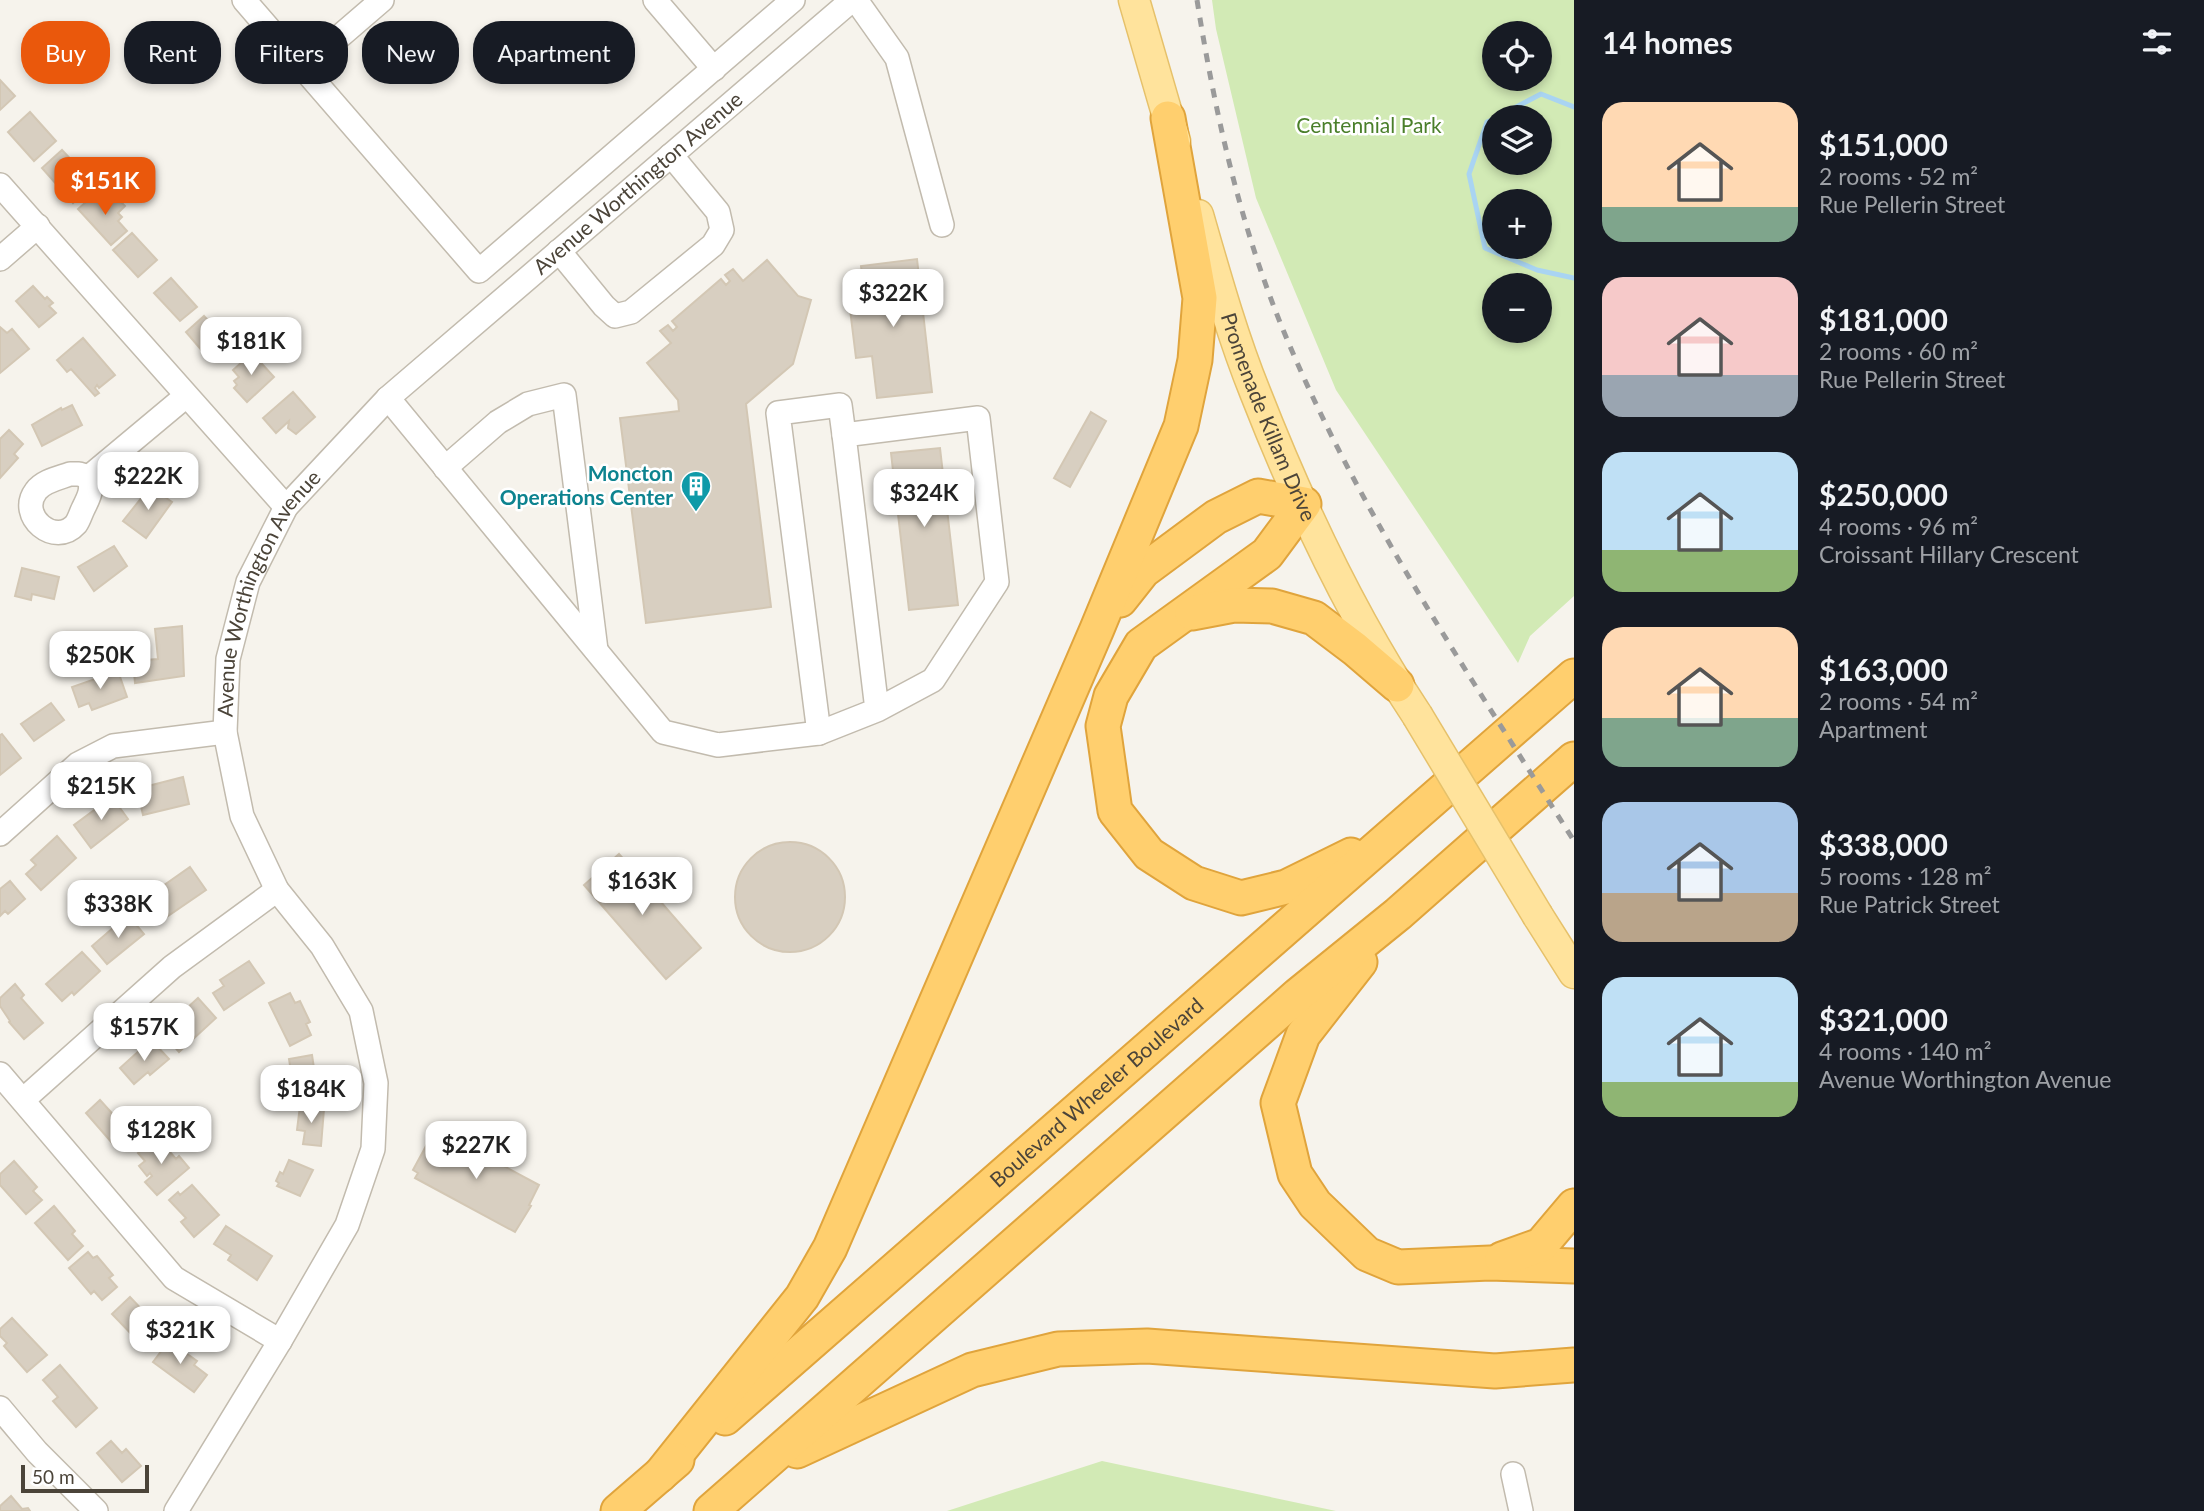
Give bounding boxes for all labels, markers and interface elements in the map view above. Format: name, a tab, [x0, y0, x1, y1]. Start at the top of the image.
chip: Buy	[21, 21, 110, 84]
chip: Rent	[124, 21, 221, 84]
chip: Filters	[235, 21, 348, 84]
chip: New	[362, 21, 459, 84]
chip: Apartment	[473, 21, 635, 84]
map controls	[1482, 21, 1552, 343]
button: locate	[1482, 21, 1552, 91]
icon: filters	[2138, 23, 2176, 61]
text: 14 homes	[1602, 24, 1733, 60]
street label: Avenue Worthington Avenue	[528, 86, 747, 279]
button: layers	[1482, 105, 1552, 175]
park label: Centennial Park	[1296, 112, 1442, 137]
text: $151,000	[1819, 126, 1948, 162]
icon: home	[1658, 130, 1742, 214]
pin: $151K	[56, 158, 154, 217]
text: 2 rooms · 52 m²	[1819, 162, 1978, 190]
text: $151K	[70, 166, 140, 194]
button: +	[1482, 189, 1552, 259]
text: Rue Pellerin Street	[1819, 190, 2005, 218]
pin: $322K	[844, 270, 942, 329]
button: −	[1482, 273, 1552, 343]
text: $322K	[858, 278, 928, 306]
text: $181,000	[1819, 301, 1948, 337]
icon: home	[1658, 305, 1742, 389]
street label: Promenade Killam Drive	[1217, 309, 1322, 525]
pin: $181K	[202, 318, 300, 377]
text: $181K	[216, 326, 286, 354]
text: 2 rooms · 60 m²	[1819, 337, 1978, 365]
text: Rue Pellerin Street	[1819, 365, 2005, 393]
pin: $222K	[99, 452, 197, 512]
place label: Moncton Operations Center	[500, 460, 673, 509]
text: $222K	[113, 461, 183, 489]
street label: Avenue Worthington Avenue	[212, 464, 325, 717]
building icon: Moncton Operations Center	[679, 469, 713, 513]
pin: $324K	[875, 470, 973, 529]
text: $250,000	[1819, 476, 1948, 512]
text: $324K	[889, 478, 959, 506]
icon: home	[1658, 480, 1742, 564]
text: 4 rooms · 96 m²	[1819, 512, 1978, 540]
text: Croissant Hillary Crescent	[1819, 540, 2079, 568]
pin: $250K	[51, 632, 149, 691]
text: $250K	[65, 640, 135, 668]
text: $163,000	[1819, 651, 1948, 687]
icon: home	[1658, 655, 1742, 739]
text: 2 rooms · 54 m²	[1819, 687, 1978, 715]
text: Apartment	[1819, 715, 1927, 743]
pin: $215K	[52, 762, 150, 822]
text: $215K	[66, 771, 136, 799]
text: $338,000	[1819, 826, 1948, 862]
icon: home	[1658, 830, 1742, 914]
pin: $163K	[593, 858, 691, 917]
text: 5 rooms · 128 m²	[1819, 862, 1991, 890]
text: $163K	[607, 866, 677, 894]
pin: $338K	[69, 880, 167, 940]
text: $338K	[83, 889, 153, 917]
text: Rue Patrick Street	[1819, 890, 2000, 918]
street label: Boulevard Wheeler Boulevard	[984, 992, 1208, 1192]
text: $321,000	[1819, 1001, 1948, 1037]
pin: $157K	[95, 1004, 193, 1063]
icon: home	[1658, 1005, 1742, 1089]
text: $157K	[109, 1012, 179, 1040]
text: 4 rooms · 140 m²	[1819, 1037, 1991, 1065]
text: Avenue Worthington Avenue	[1819, 1065, 2111, 1093]
pin: $184K	[262, 1066, 360, 1125]
text: $184K	[276, 1074, 346, 1102]
pin: $128K	[112, 1106, 210, 1166]
text: $128K	[126, 1115, 196, 1143]
pin: $227K	[427, 1122, 525, 1181]
text: $227K	[441, 1130, 511, 1158]
pin: $321K	[131, 1306, 229, 1366]
text: $321K	[145, 1315, 215, 1343]
scale bar	[21, 1462, 149, 1494]
text: 50 m	[32, 1465, 75, 1488]

